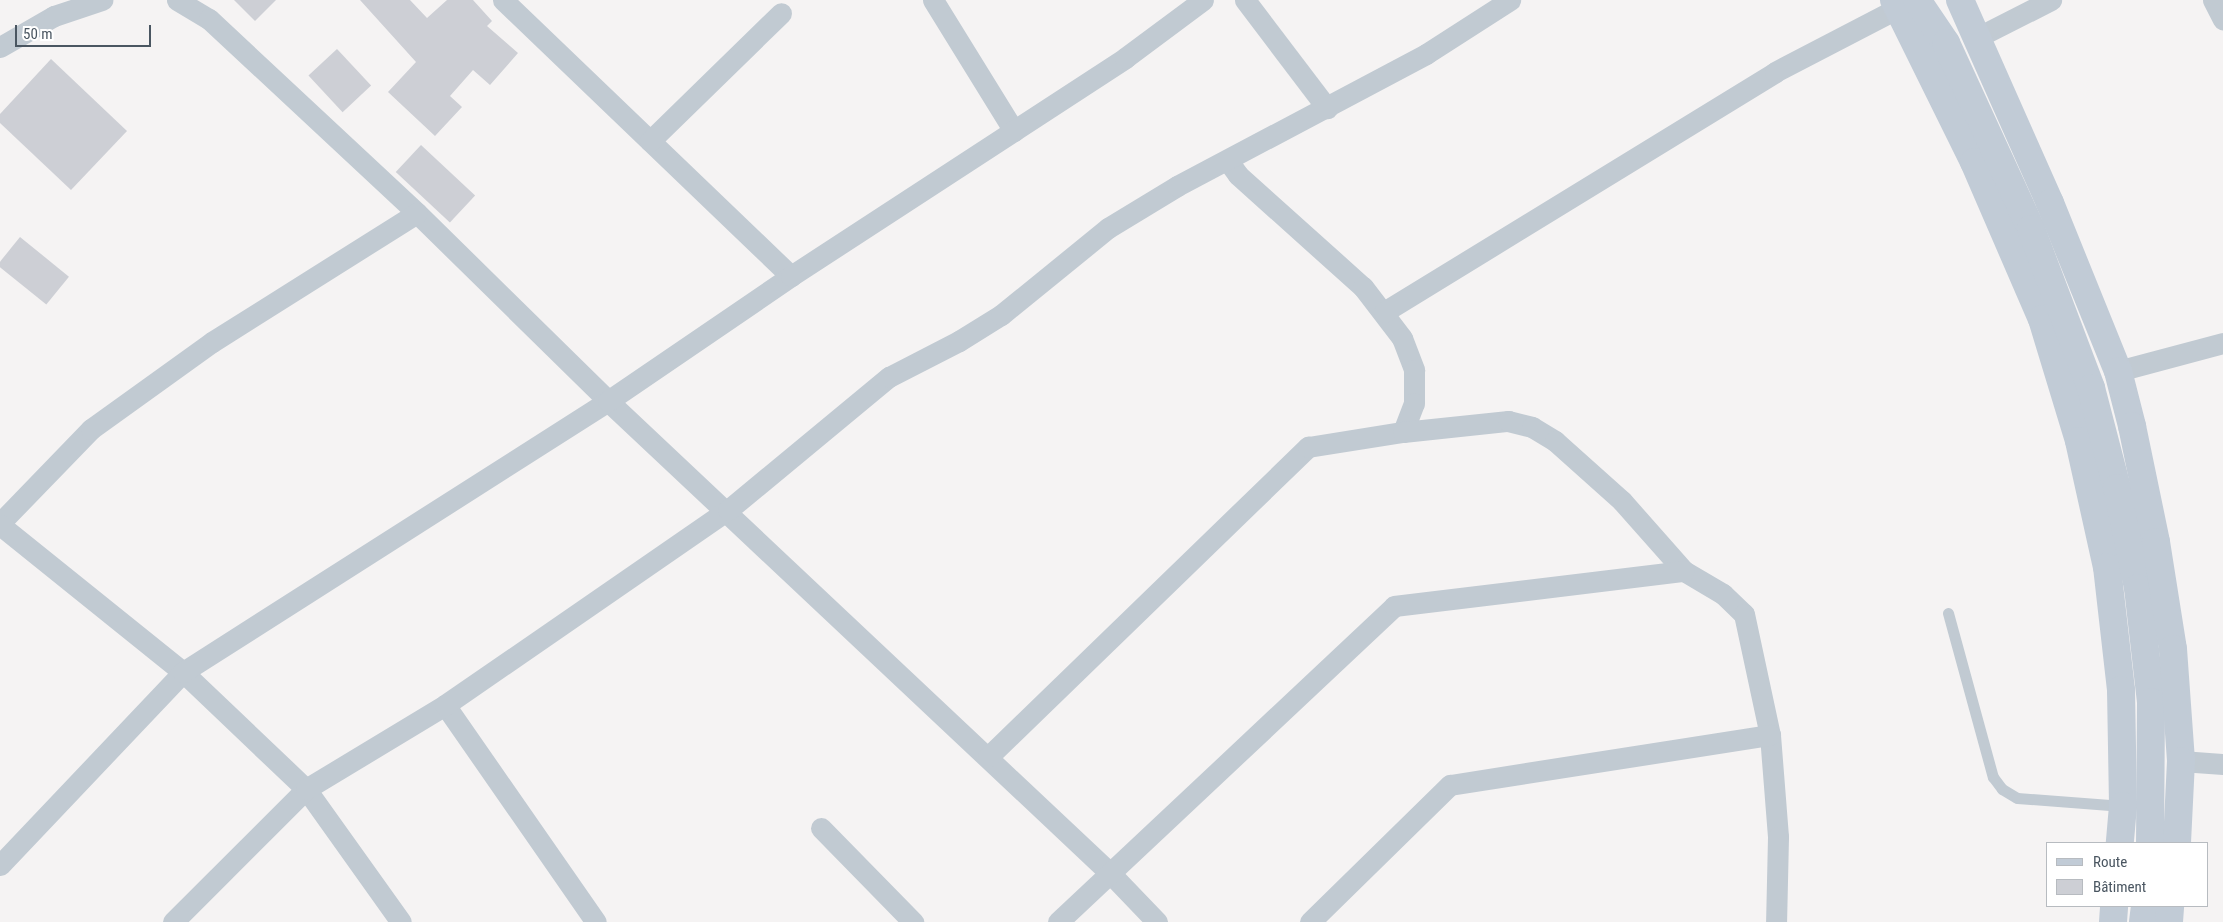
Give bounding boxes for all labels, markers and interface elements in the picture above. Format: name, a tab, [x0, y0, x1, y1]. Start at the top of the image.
scale bar	[18, 15, 154, 47]
text: 50 m	[23, 25, 53, 43]
legend	[2046, 842, 2208, 907]
text: Route	[2093, 853, 2127, 871]
text: Bâtiment	[2093, 878, 2146, 896]

